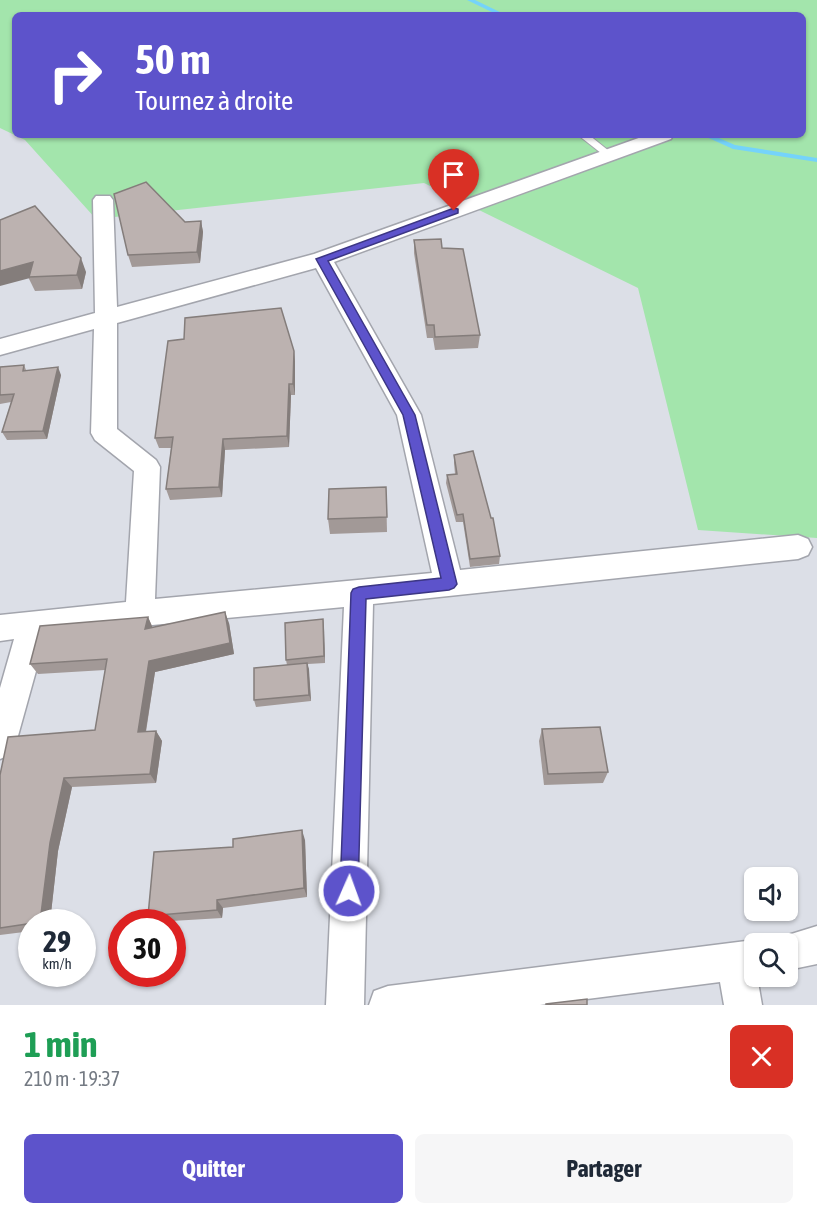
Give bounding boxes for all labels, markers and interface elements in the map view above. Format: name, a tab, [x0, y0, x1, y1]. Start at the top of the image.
text: 50 m	[135, 35, 210, 83]
icon: right	[36, 36, 114, 114]
text: Tournez à droite	[135, 85, 293, 116]
pin	[428, 149, 479, 211]
icon: arrive	[437, 158, 470, 191]
position arrow	[317, 859, 381, 923]
map controls	[744, 867, 798, 987]
button: sound	[744, 867, 798, 921]
speed limit sign: 30	[108, 909, 186, 987]
text: 29	[43, 924, 71, 958]
button: search	[744, 933, 798, 987]
text: km/h	[42, 955, 72, 972]
text: 1 min	[24, 1023, 98, 1065]
button: close	[730, 1025, 793, 1088]
text: 210 m · 19:37	[24, 1067, 120, 1090]
button: Quitter	[24, 1134, 403, 1203]
button: Partager	[415, 1134, 793, 1203]

